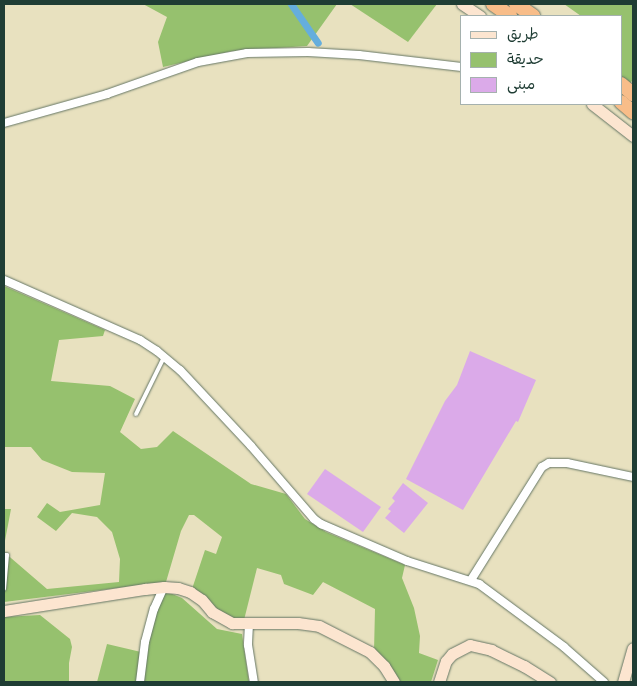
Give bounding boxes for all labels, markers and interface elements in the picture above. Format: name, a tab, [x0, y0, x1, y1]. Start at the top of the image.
legend	[460, 15, 622, 105]
text: طريق	[507, 23, 539, 47]
text: حديقة	[507, 48, 544, 72]
text: مبنى	[507, 73, 535, 97]

